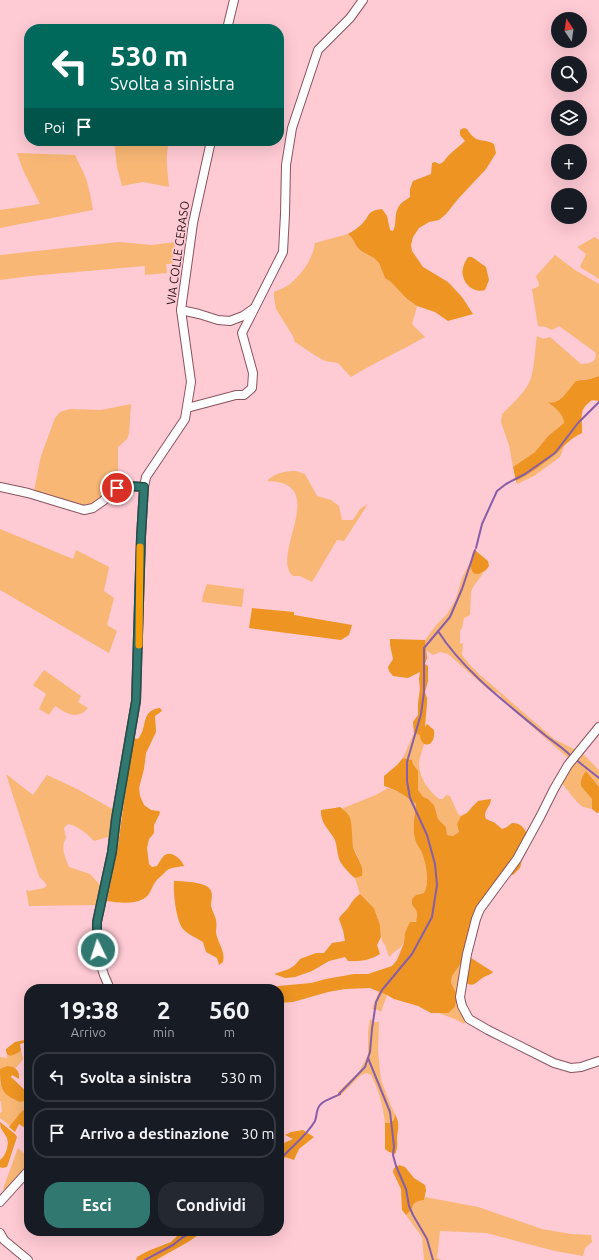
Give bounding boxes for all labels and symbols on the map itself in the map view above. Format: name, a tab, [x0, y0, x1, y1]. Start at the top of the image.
north arrow	[551, 12, 587, 48]
street label: VIA COLLE CERASO	[164, 200, 191, 306]
pin	[100, 471, 134, 505]
position arrow	[77, 929, 119, 971]

